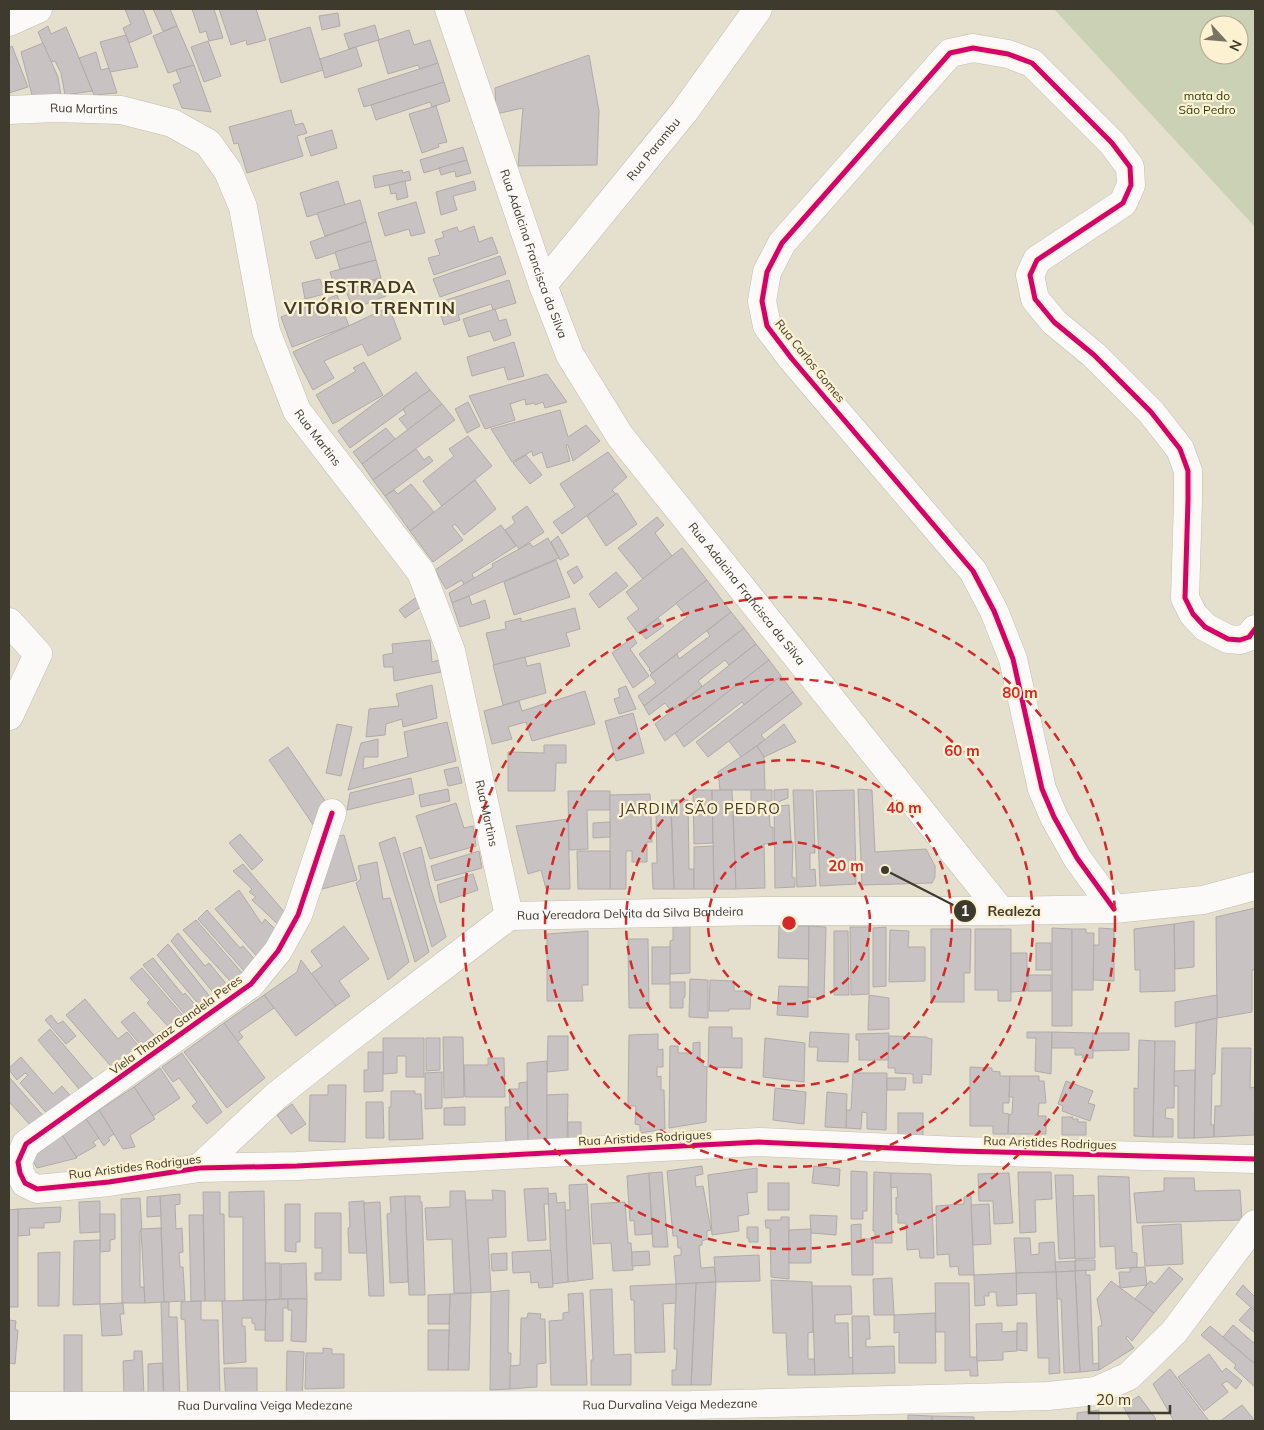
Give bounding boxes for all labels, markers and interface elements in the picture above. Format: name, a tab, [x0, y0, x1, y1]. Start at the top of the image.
north arrow	[1199, 15, 1249, 65]
text: N	[1225, 37, 1246, 54]
park label: mata do São Pedro	[1178, 88, 1236, 117]
street label: Rua Martins	[50, 100, 118, 117]
street label: Rua Parambu	[623, 115, 683, 183]
street label: Rua Adalcina Francisca da Silva	[497, 167, 571, 340]
district label: ESTRADA VITÓRIO TRENTIN	[283, 275, 456, 319]
street label: Rua Carlos Gomes	[772, 316, 849, 405]
street label: Rua Martins	[291, 406, 345, 469]
street label: Rua Adalcina Francisca da Silva	[685, 519, 809, 668]
text: 80 m	[1002, 683, 1038, 702]
text: 60 m	[944, 741, 980, 760]
street label: Rua Martins	[472, 778, 502, 848]
text: 40 m	[886, 798, 922, 817]
district label: JARDIM SÃO PEDRO	[619, 799, 781, 818]
text: 20 m	[828, 856, 864, 875]
callout: Realeza	[952, 897, 1051, 926]
text: 1	[960, 901, 970, 920]
text: Realeza	[987, 902, 1041, 920]
street label: Rua Vereadora Delvita da Silva Bandeira	[517, 903, 744, 923]
centre of rings	[780, 914, 798, 932]
street label: Viela Thomaz Gandela Peres	[107, 972, 245, 1078]
street label: Rua Aristides Rodrigues	[578, 1127, 712, 1148]
street label: Rua Aristides Rodrigues	[983, 1133, 1117, 1152]
street label: Rua Aristides Rodrigues	[68, 1151, 202, 1182]
scale bar	[1089, 1382, 1170, 1414]
text: 20 m	[1096, 1390, 1131, 1409]
street label: Rua Durvalina Veiga Medezane	[583, 1395, 758, 1412]
street label: Rua Durvalina Veiga Medezane	[178, 1397, 352, 1413]

